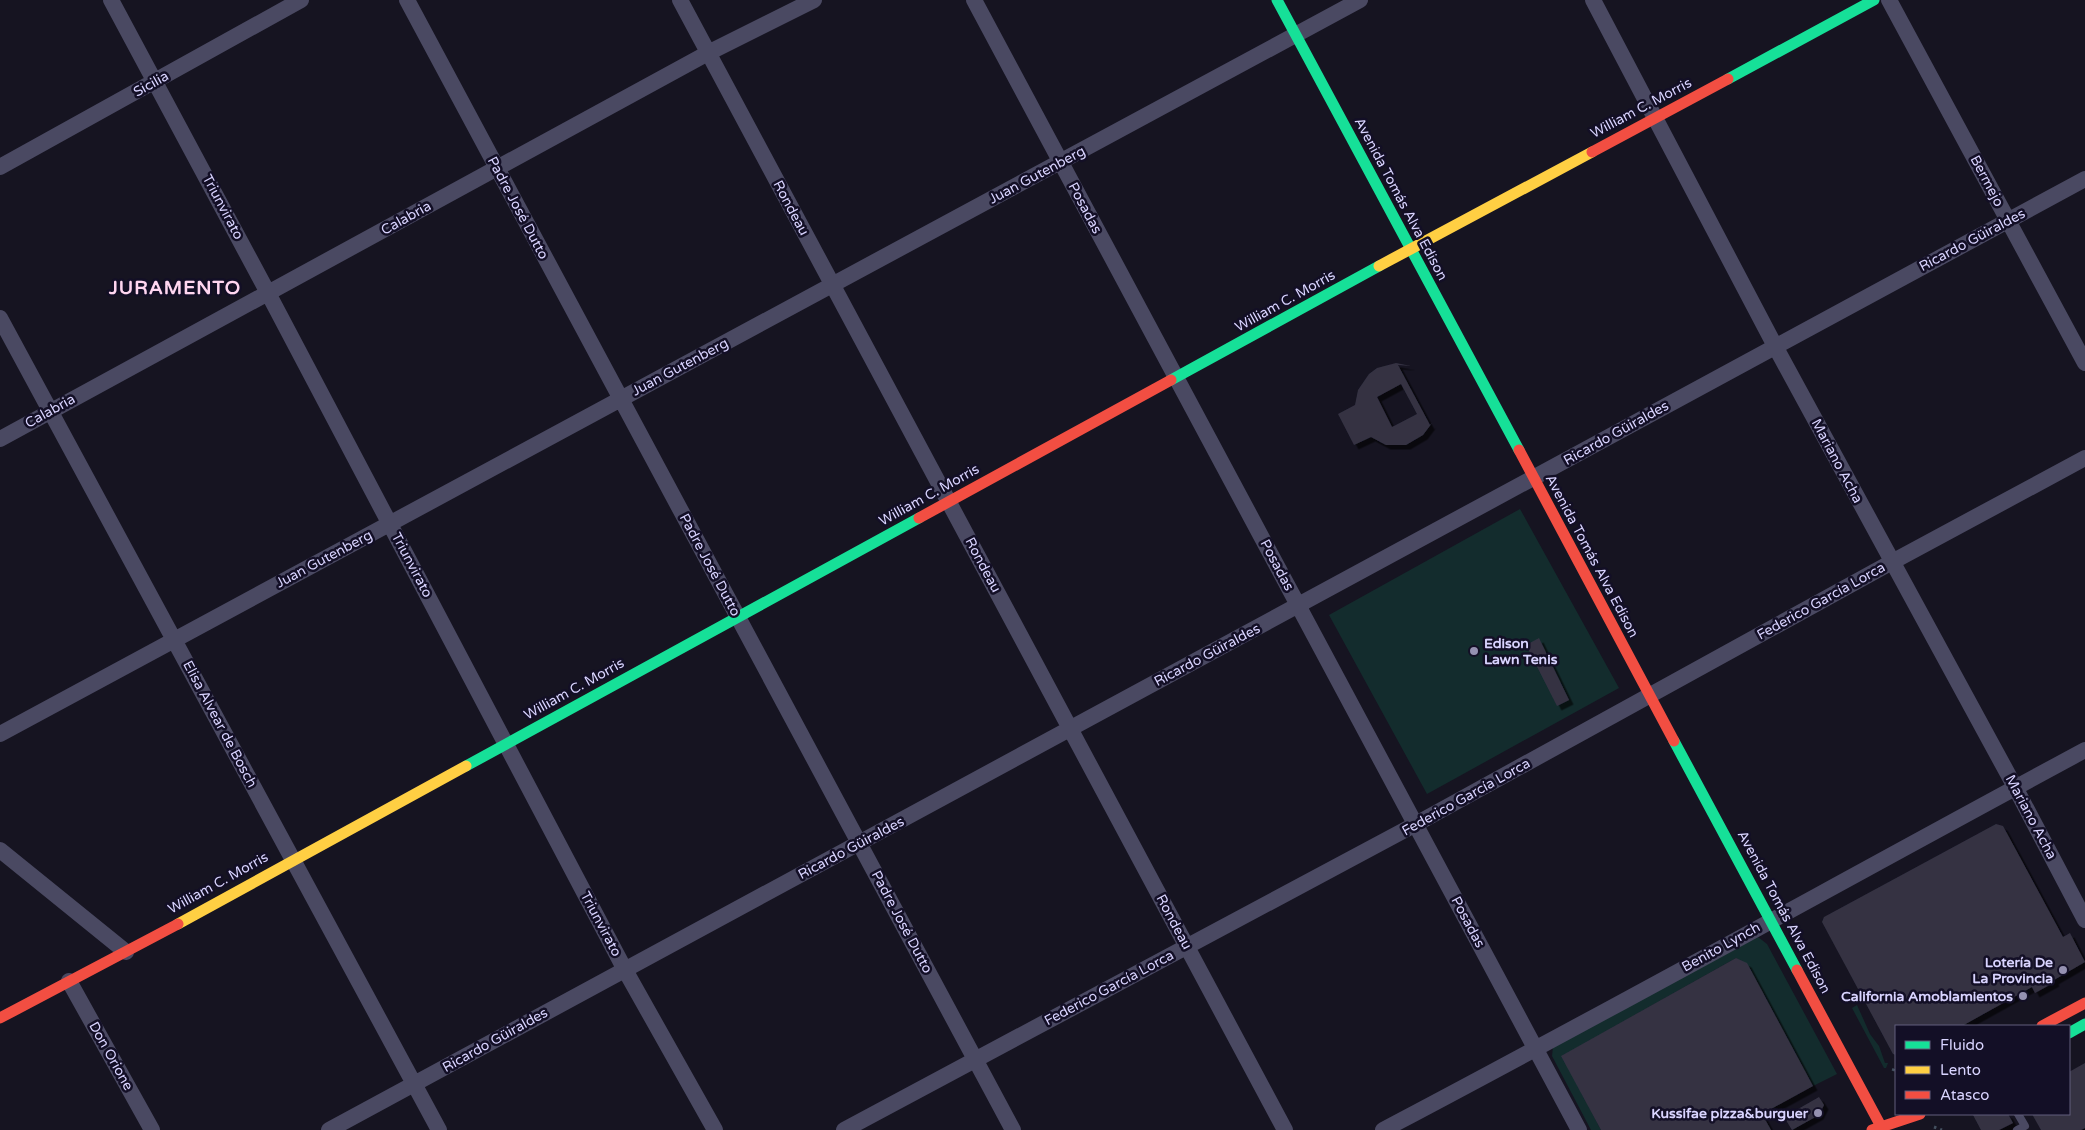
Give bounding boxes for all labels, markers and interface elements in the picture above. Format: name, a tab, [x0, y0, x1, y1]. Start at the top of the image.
street label: Sicilia	[130, 67, 172, 101]
street label: William C. Morris	[1588, 74, 1695, 142]
street label: Avenida Tomás Alva Edison	[1351, 115, 1451, 283]
street label: Juan Gutenberg	[986, 142, 1088, 208]
street label: Bermejo	[1966, 152, 2008, 210]
street label: Padre José Dutto	[484, 154, 552, 262]
street label: Triunvirato	[199, 172, 247, 242]
street label: Rondeau	[769, 177, 813, 239]
street label: Posadas	[1064, 179, 1106, 237]
street label: Calabria	[378, 197, 434, 239]
street label: Ricardo Güiraldes	[1916, 205, 2028, 275]
street label: William C. Morris	[1232, 266, 1338, 336]
district label: JURAMENTO	[108, 277, 241, 299]
street label: Juan Gutenberg	[629, 334, 731, 400]
street label: Calabria	[22, 390, 78, 432]
street label: Ricardo Güiraldes	[1560, 397, 1672, 469]
street label: Mariano Acha	[1808, 416, 1866, 506]
street label: William C. Morris	[876, 460, 982, 530]
street label: Avenida Tomás Alva Edison	[1542, 472, 1642, 640]
street label: Padre José Dutto	[676, 511, 744, 619]
street label: Juan Gutenberg	[273, 526, 375, 592]
street label: Triunvirato	[388, 530, 436, 600]
street label: Rondeau	[961, 534, 1005, 596]
street label: Posadas	[1256, 536, 1298, 594]
street label: Federico García Lorca	[1754, 559, 1888, 643]
street label: Ricardo Güiraldes	[1151, 620, 1263, 690]
place label: Edison Lawn Tenis	[1484, 635, 1558, 668]
marker: Edison Lawn Tenis	[1468, 645, 1480, 657]
street label: William C. Morris	[521, 654, 627, 724]
street label: Elisa Alvear de Bosch	[179, 658, 261, 790]
street label: Federico García Lorca	[1399, 755, 1533, 839]
street label: Mariano Acha	[2002, 772, 2060, 862]
street label: Ricardo Güiraldes	[795, 813, 907, 883]
street label: Avenida Tomás Alva Edison	[1734, 828, 1834, 996]
street label: William C. Morris	[165, 848, 271, 918]
street label: Padre José Dutto	[868, 868, 936, 976]
street label: Triunvirato	[577, 889, 625, 959]
street label: Rondeau	[1152, 891, 1196, 953]
street label: Posadas	[1447, 893, 1489, 951]
street label: Benito Lynch	[1679, 918, 1763, 976]
street label: Federico García Lorca	[1041, 947, 1177, 1029]
place label: Lotería De La Provincia	[1972, 954, 2053, 987]
marker: Lotería De La Provincia	[2057, 964, 2069, 976]
place label: California Amoblamientos	[1841, 988, 2013, 1005]
marker: California Amoblamientos	[2017, 990, 2029, 1002]
street label: Ricardo Güiraldes	[439, 1004, 551, 1076]
street label: Don Orione	[85, 1019, 137, 1093]
legend	[1895, 1025, 2070, 1115]
text: Fluido	[1940, 1036, 1984, 1054]
text: Lento	[1940, 1061, 1981, 1079]
text: Atasco	[1940, 1086, 1989, 1104]
place label: Kussifae pizza&burguer	[1651, 1105, 1809, 1122]
marker: Kussifae pizza&burguer	[1812, 1107, 1824, 1119]

